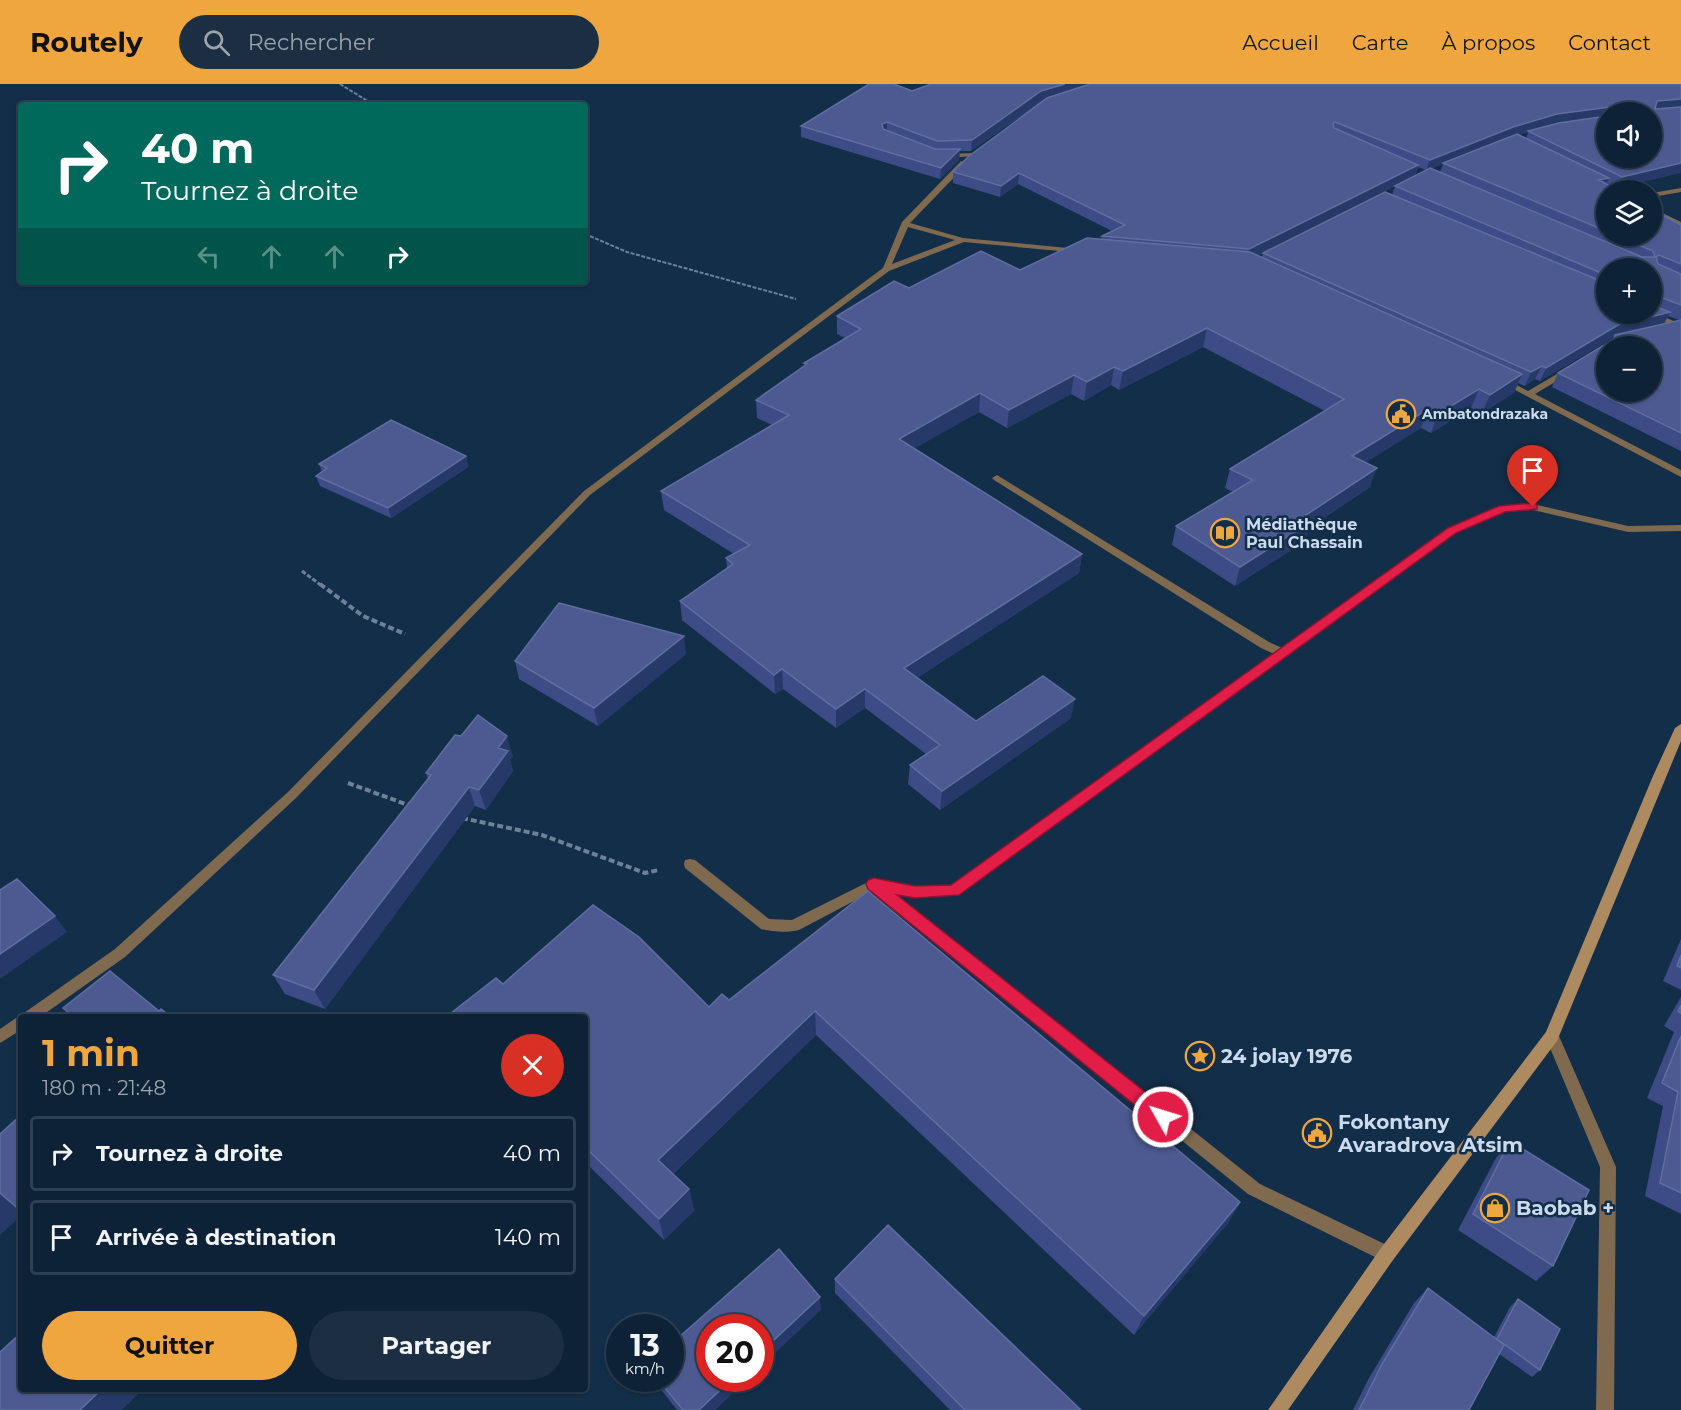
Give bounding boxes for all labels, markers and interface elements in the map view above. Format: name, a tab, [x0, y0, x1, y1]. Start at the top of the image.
search box	[179, 15, 599, 69]
text: Routely	[30, 25, 143, 59]
icon: search	[200, 26, 233, 59]
text: Rechercher	[248, 29, 375, 56]
text: Accueil	[1242, 30, 1319, 55]
text: Carte	[1352, 30, 1408, 55]
text: À propos	[1441, 30, 1535, 55]
text: Contact	[1568, 30, 1651, 55]
map controls	[1596, 102, 1662, 402]
button: sound	[1596, 102, 1662, 168]
text: 40 m	[141, 122, 254, 174]
icon: right	[42, 126, 120, 204]
text: Tournez à droite	[141, 174, 359, 207]
button: layers	[1596, 180, 1662, 246]
icon: left	[192, 240, 225, 273]
icon: ahead	[255, 240, 288, 273]
icon: ahead	[318, 240, 351, 273]
icon: right	[381, 240, 414, 273]
button: +	[1596, 258, 1662, 324]
button: −	[1596, 336, 1662, 402]
public building icon: Ambatondrazaka	[1385, 398, 1417, 430]
place label: Ambatondrazaka	[1421, 405, 1548, 423]
pin	[1507, 445, 1558, 507]
icon: arrive	[1516, 454, 1549, 487]
place label: Médiathèque Paul Chassain	[1246, 515, 1363, 552]
library icon: Médiathèque Paul Chassain	[1209, 517, 1241, 549]
text: 1 min	[42, 1031, 140, 1075]
button: close	[501, 1034, 564, 1097]
place icon: 24 jolay 1976	[1184, 1040, 1216, 1072]
place label: 24 jolay 1976	[1221, 1044, 1353, 1068]
text: 180 m · 21:48	[42, 1076, 166, 1100]
position arrow	[1131, 1085, 1195, 1149]
place label: Fokontany Avaradrova Atsim	[1337, 1110, 1523, 1157]
public building icon: Fokontany Avaradrova Atsim	[1301, 1117, 1333, 1149]
icon: right	[45, 1137, 78, 1170]
text: Tournez à droite	[96, 1140, 283, 1167]
text: 40 m	[503, 1140, 561, 1167]
shop icon: Baobab +	[1479, 1192, 1511, 1224]
place label: Baobab +	[1516, 1196, 1614, 1220]
icon: arrive	[45, 1221, 78, 1254]
text: Arrivée à destination	[96, 1224, 336, 1251]
text: 140 m	[495, 1224, 561, 1251]
button: Quitter	[42, 1311, 297, 1380]
button: Partager	[309, 1311, 564, 1380]
speed limit sign: 20	[696, 1314, 774, 1392]
text: 13	[630, 1327, 660, 1364]
text: km/h	[625, 1359, 665, 1378]

